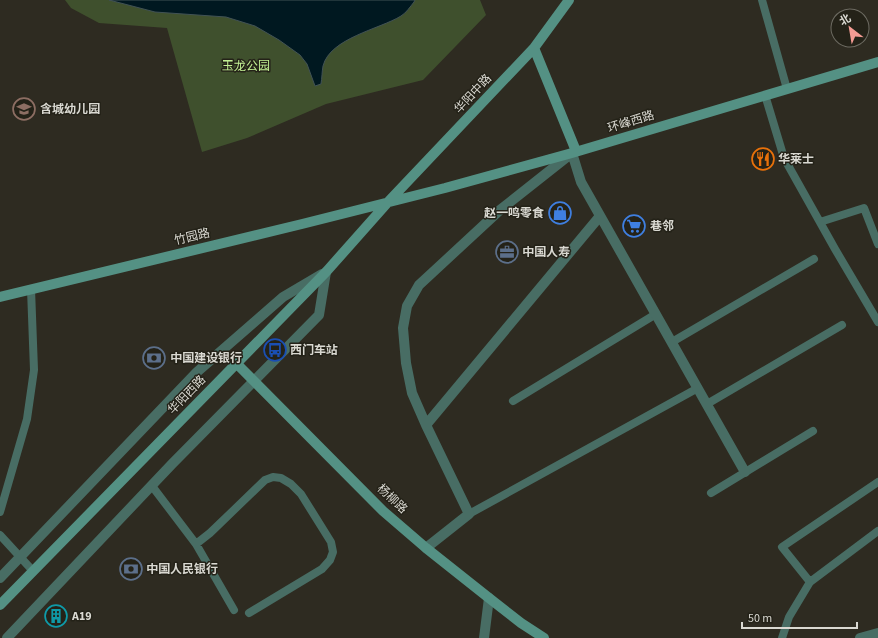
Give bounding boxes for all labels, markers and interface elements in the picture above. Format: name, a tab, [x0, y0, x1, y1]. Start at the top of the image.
north arrow	[830, 8, 870, 48]
text: 北	[837, 11, 854, 29]
park label: 玉龙公园	[222, 58, 270, 75]
street label: 华阳中路	[450, 71, 496, 117]
school or university icon: 含城幼儿园	[11, 96, 37, 122]
place label: 含城幼儿园	[40, 101, 100, 118]
street label: 环峰西路	[606, 107, 656, 137]
restaurant icon: 华莱士	[750, 146, 776, 172]
place label: 华莱士	[778, 151, 814, 168]
shop icon: 赵一鸣零食	[547, 200, 573, 226]
place label: 赵一鸣零食	[484, 205, 544, 222]
supermarket icon: 巷邻	[621, 213, 647, 239]
place label: 巷邻	[650, 218, 674, 235]
street label: 竹园路	[173, 225, 211, 249]
office icon: 中国人寿	[494, 239, 520, 265]
place label: 中国人寿	[522, 244, 570, 261]
bus stop icon: 西门车站	[262, 337, 288, 363]
place label: 西门车站	[290, 342, 338, 359]
bank icon: 中国建设银行	[141, 345, 167, 371]
place label: 中国建设银行	[170, 350, 242, 367]
street label: 华阳西路	[164, 372, 210, 418]
street label: 杨柳路	[373, 481, 411, 517]
bank icon: 中国人民银行	[118, 556, 144, 582]
place label: 中国人民银行	[146, 561, 218, 578]
building icon: A19	[43, 603, 69, 629]
scale bar	[742, 604, 857, 630]
place label: A19	[71, 608, 92, 625]
text: 50 m	[748, 610, 772, 627]

